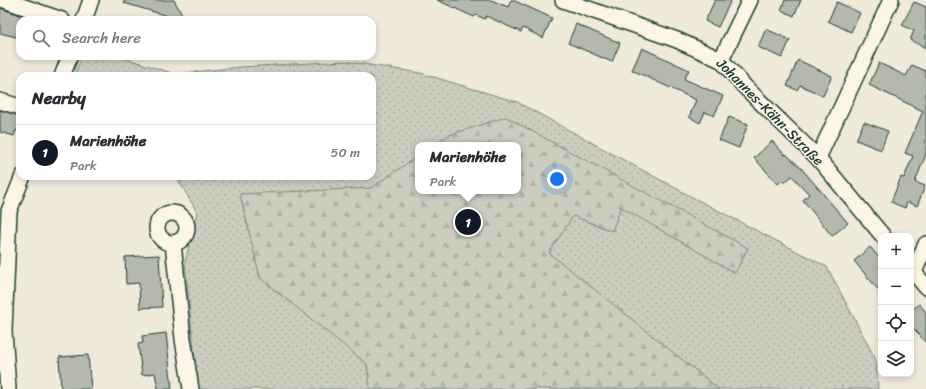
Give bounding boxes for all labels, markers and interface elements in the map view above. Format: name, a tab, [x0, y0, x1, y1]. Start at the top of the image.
search box	[16, 16, 376, 60]
text: Search here	[62, 25, 141, 51]
icon: search	[30, 27, 52, 49]
street label: Johannes-Kähn-Straße	[709, 51, 830, 172]
text: Nearby	[32, 83, 86, 113]
text: Marienhöhe	[70, 128, 146, 154]
text: 1	[42, 141, 48, 164]
text: 50 m	[330, 141, 360, 164]
popup	[415, 142, 521, 194]
text: Marienhöhe	[430, 144, 506, 170]
text: Park	[70, 154, 97, 177]
your location	[547, 169, 567, 189]
text: Park	[430, 170, 456, 193]
pin: 1	[455, 207, 481, 237]
map controls	[878, 233, 914, 377]
button: +	[878, 233, 914, 269]
button: −	[878, 269, 914, 305]
button: locate	[878, 305, 914, 341]
button: layers	[878, 341, 914, 377]

